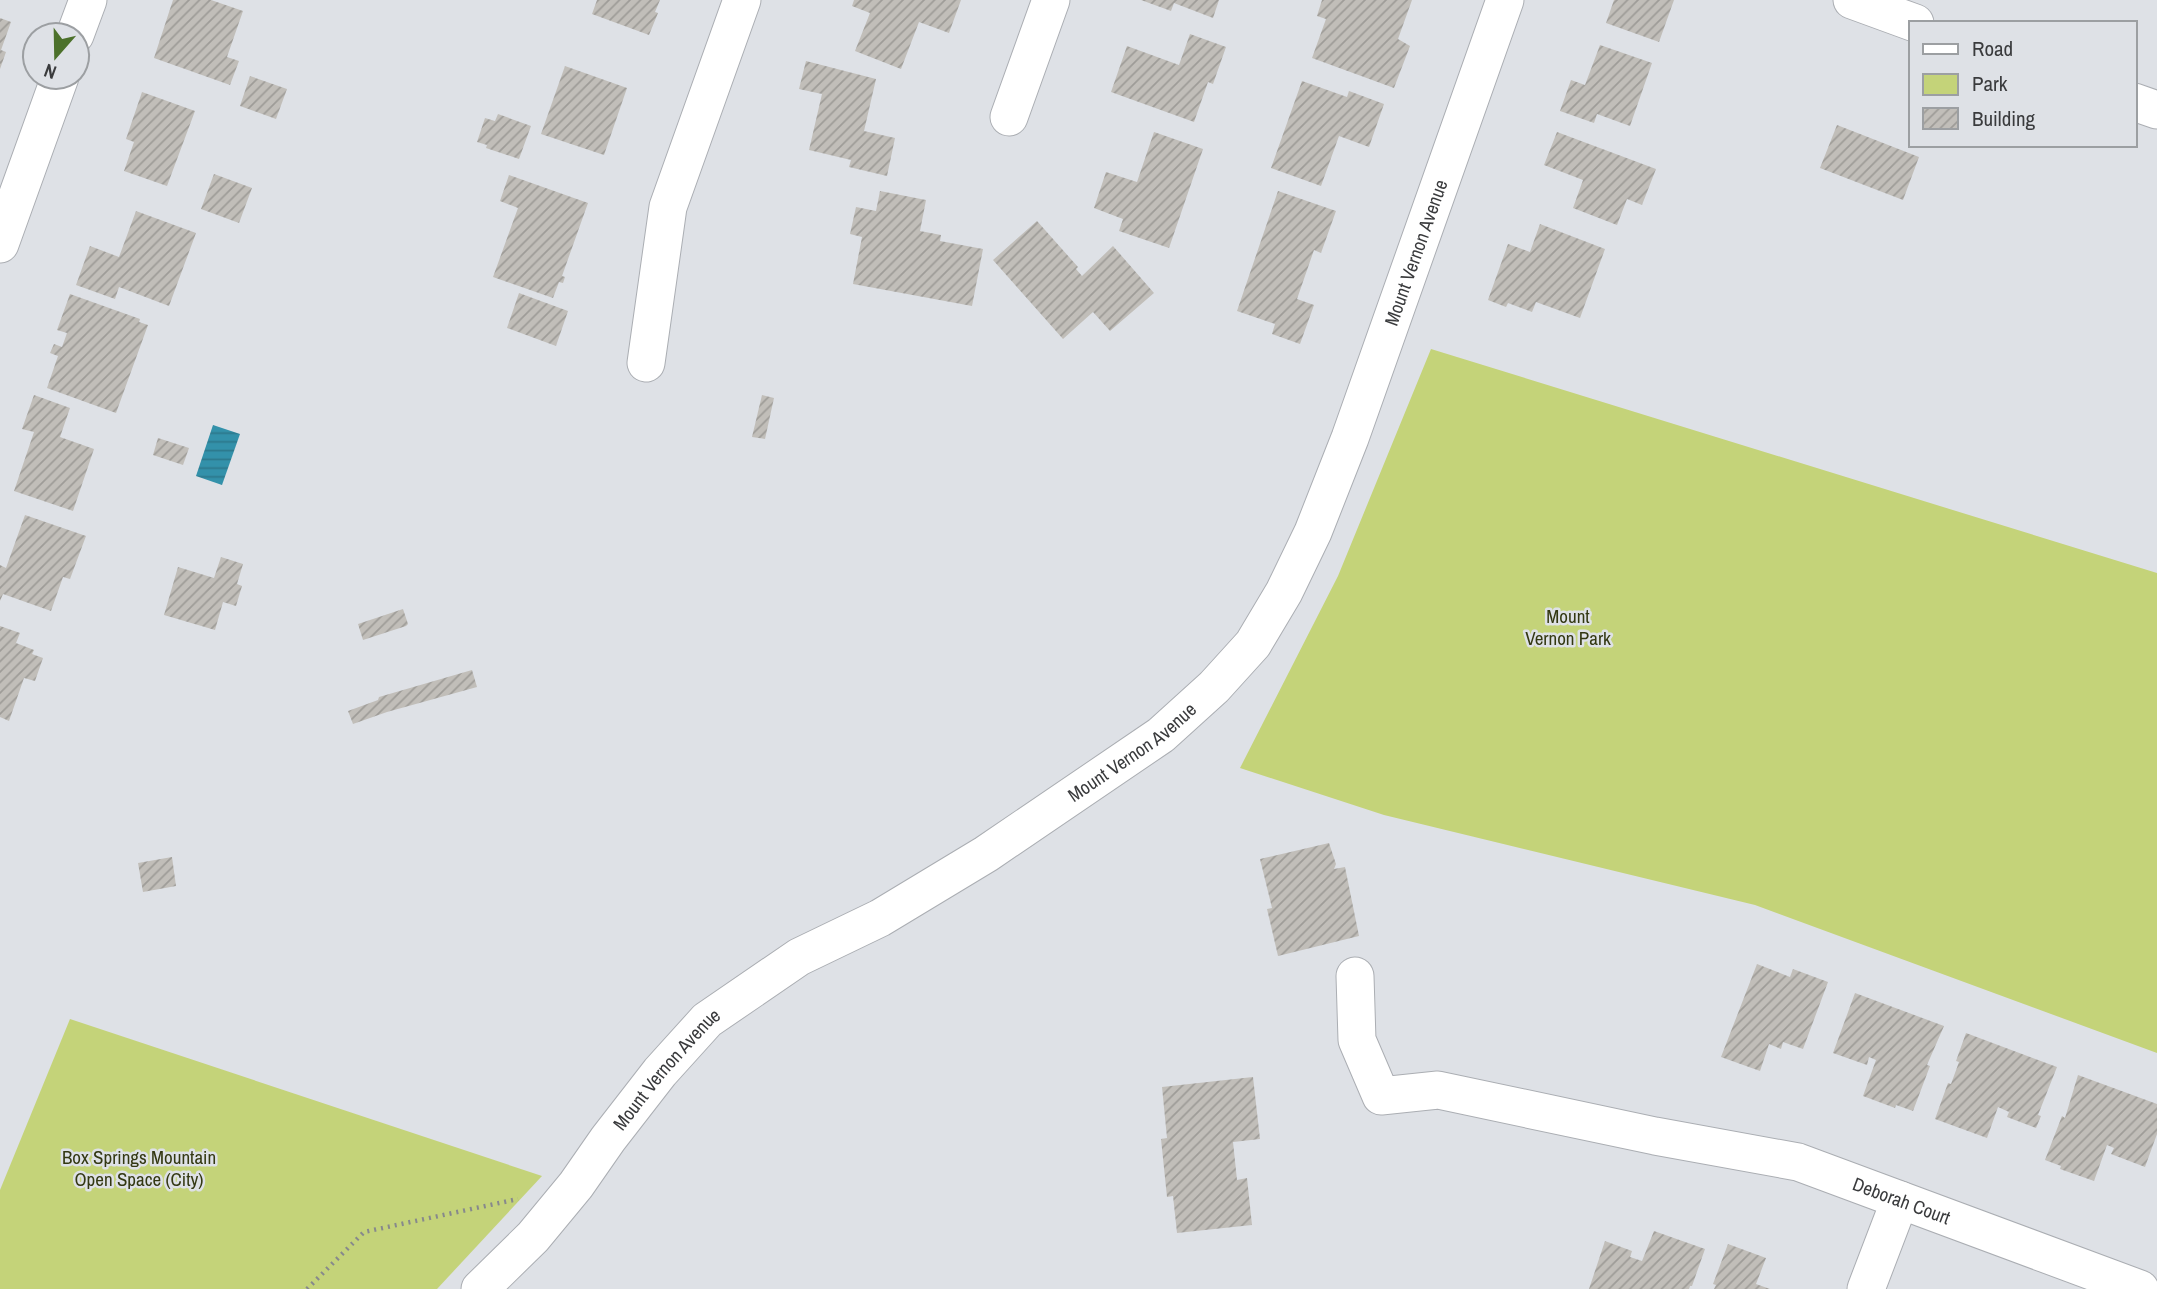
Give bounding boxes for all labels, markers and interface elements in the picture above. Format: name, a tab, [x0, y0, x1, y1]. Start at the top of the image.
north arrow	[21, 21, 91, 91]
legend	[1909, 21, 2136, 147]
text: Road	[1972, 34, 2013, 63]
text: N	[40, 58, 60, 86]
text: Park	[1972, 69, 2008, 98]
text: Building	[1972, 104, 2036, 133]
street label: Mount Vernon Avenue	[1378, 176, 1453, 329]
park label: Mount Vernon Park	[1525, 603, 1611, 651]
street label: Mount Vernon Avenue	[1063, 696, 1202, 808]
street label: Mount Vernon Avenue	[607, 1002, 725, 1135]
park label: Box Springs Mountain Open Space (City)	[62, 1144, 216, 1192]
street label: Deborah Court	[1849, 1171, 1955, 1231]

